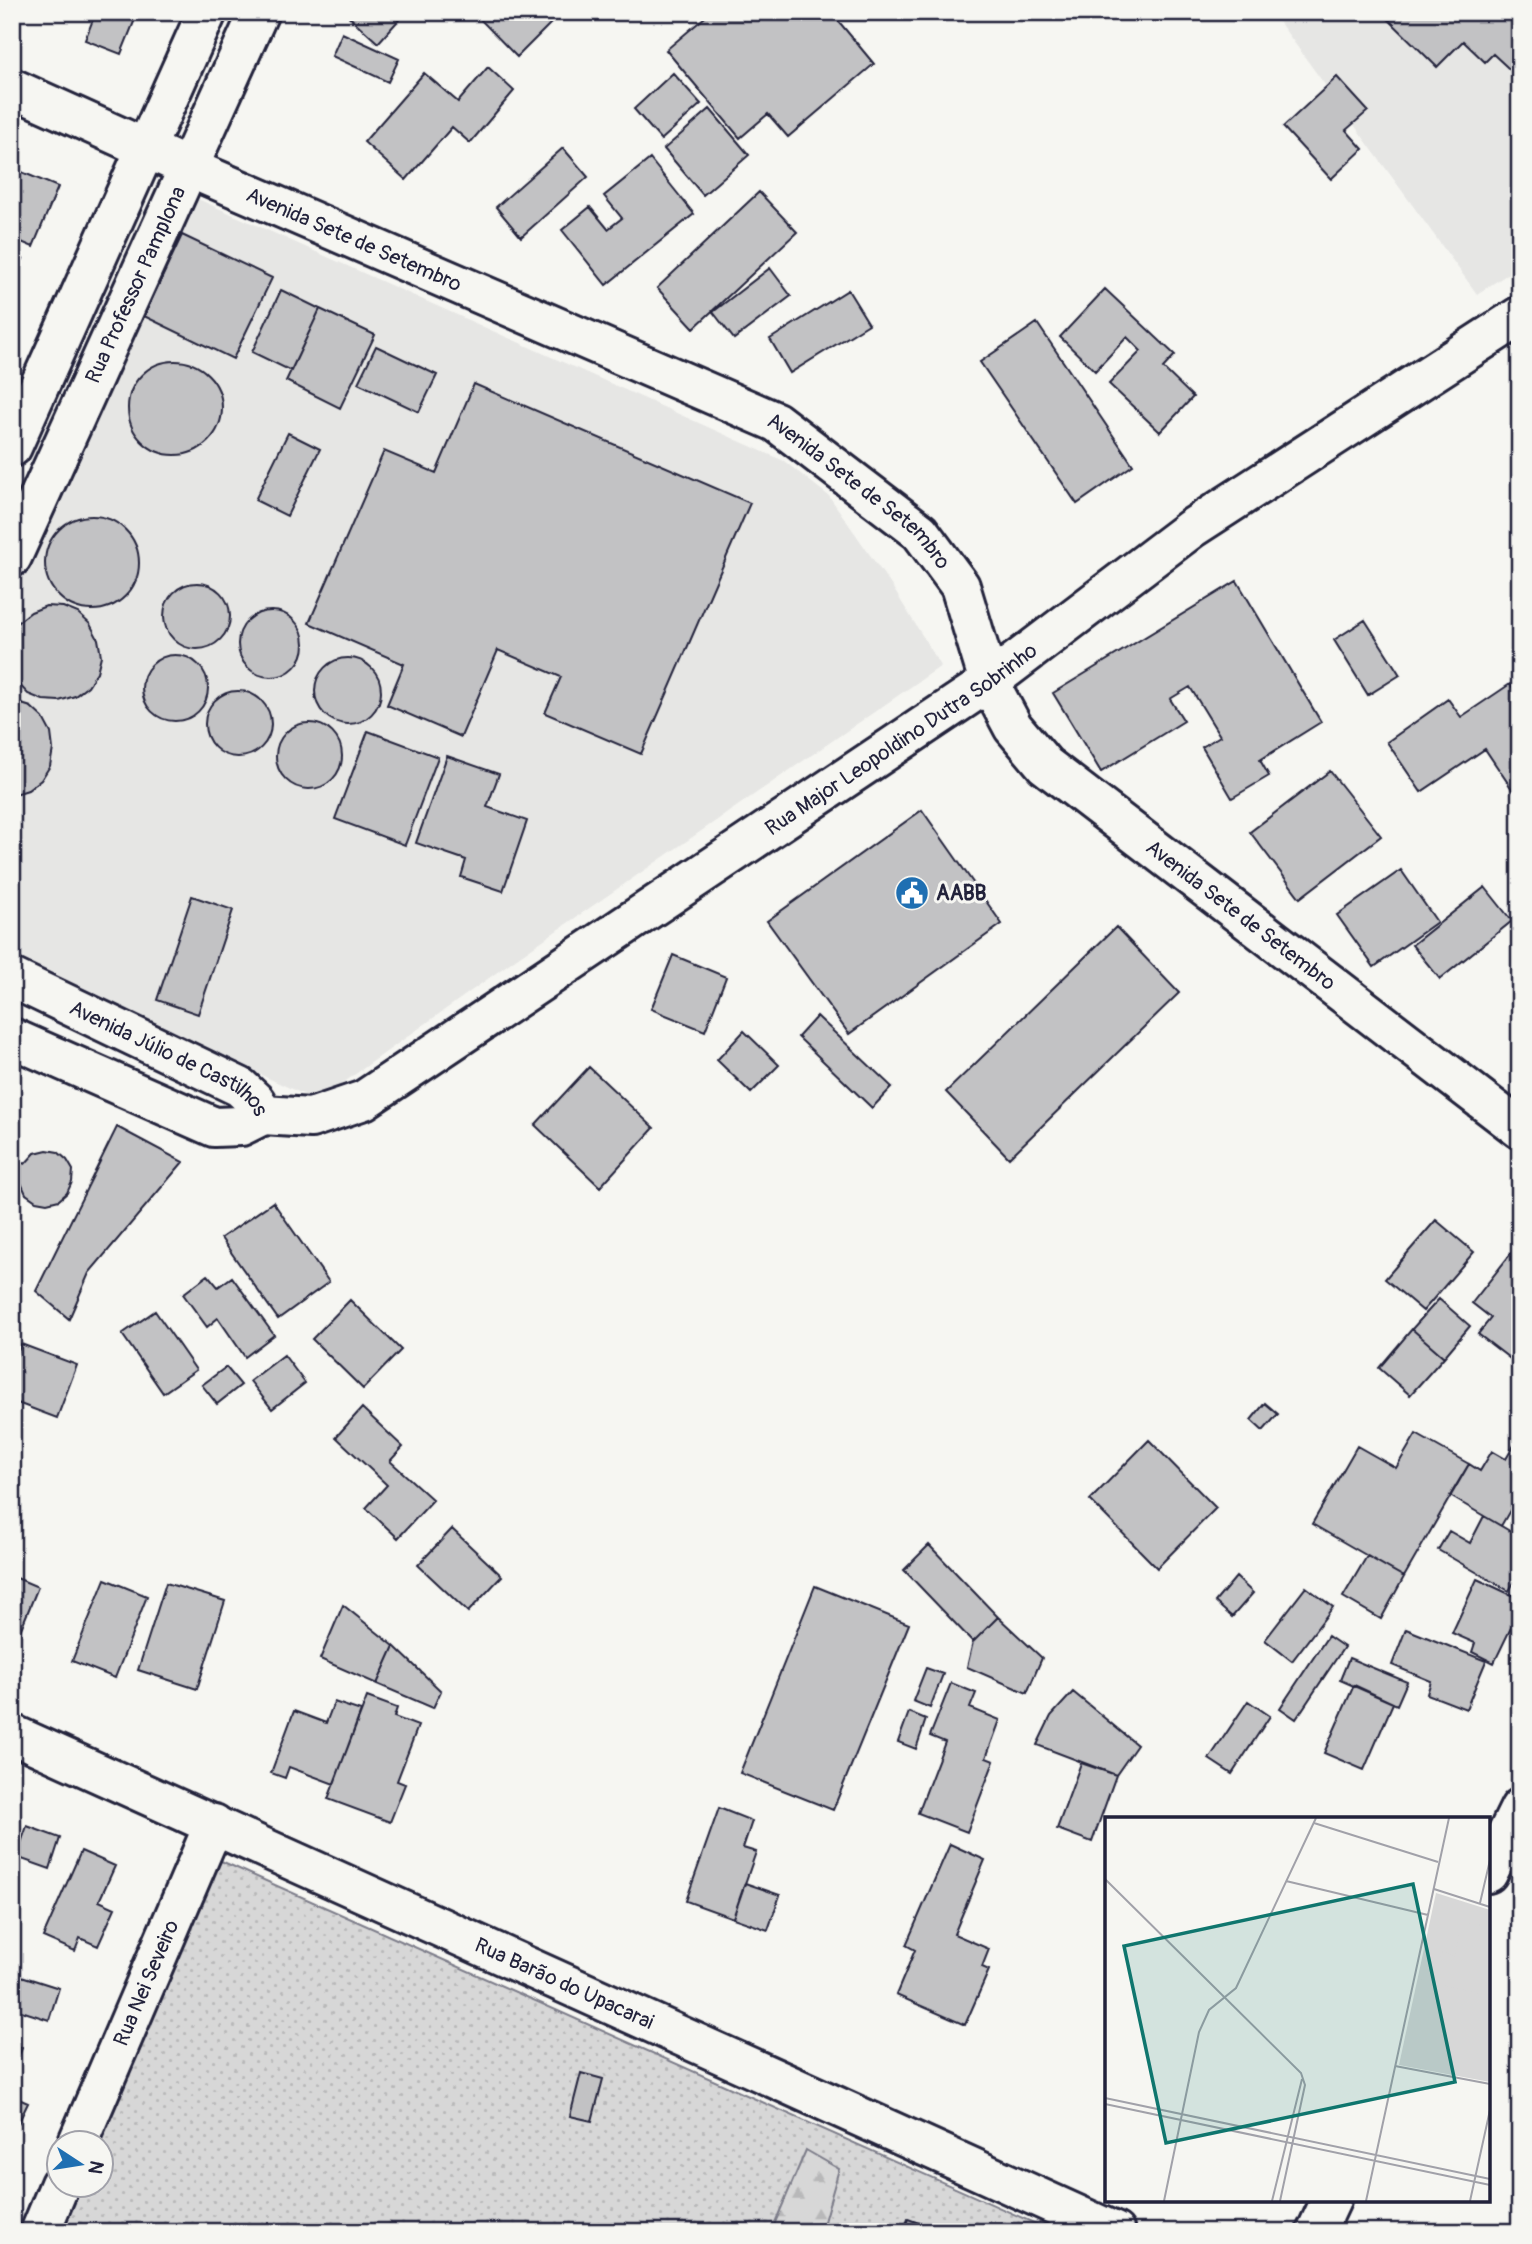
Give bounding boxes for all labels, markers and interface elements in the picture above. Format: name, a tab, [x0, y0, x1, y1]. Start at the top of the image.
street label: Avenida Sete de Setembro	[242, 181, 466, 298]
street label: Rua Professor Pamplona	[80, 182, 192, 388]
street label: Avenida Sete de Setembro	[763, 407, 956, 575]
street label: Rua Major Leopoldino Dutra Sobrinho	[760, 637, 1043, 842]
street label: Avenida Sete de Setembro	[1140, 834, 1341, 997]
public building icon: AABB	[893, 874, 931, 912]
place label: AABB	[936, 880, 987, 907]
street label: Avenida Júlio de Castilhos	[65, 995, 274, 1122]
inset map	[1105, 1817, 1490, 2202]
street label: Rua Nei Seveiro	[108, 1916, 185, 2050]
street label: Rua Barão do Upacarai	[470, 1932, 658, 2036]
north arrow	[46, 2128, 116, 2198]
text: N	[83, 2159, 109, 2176]

